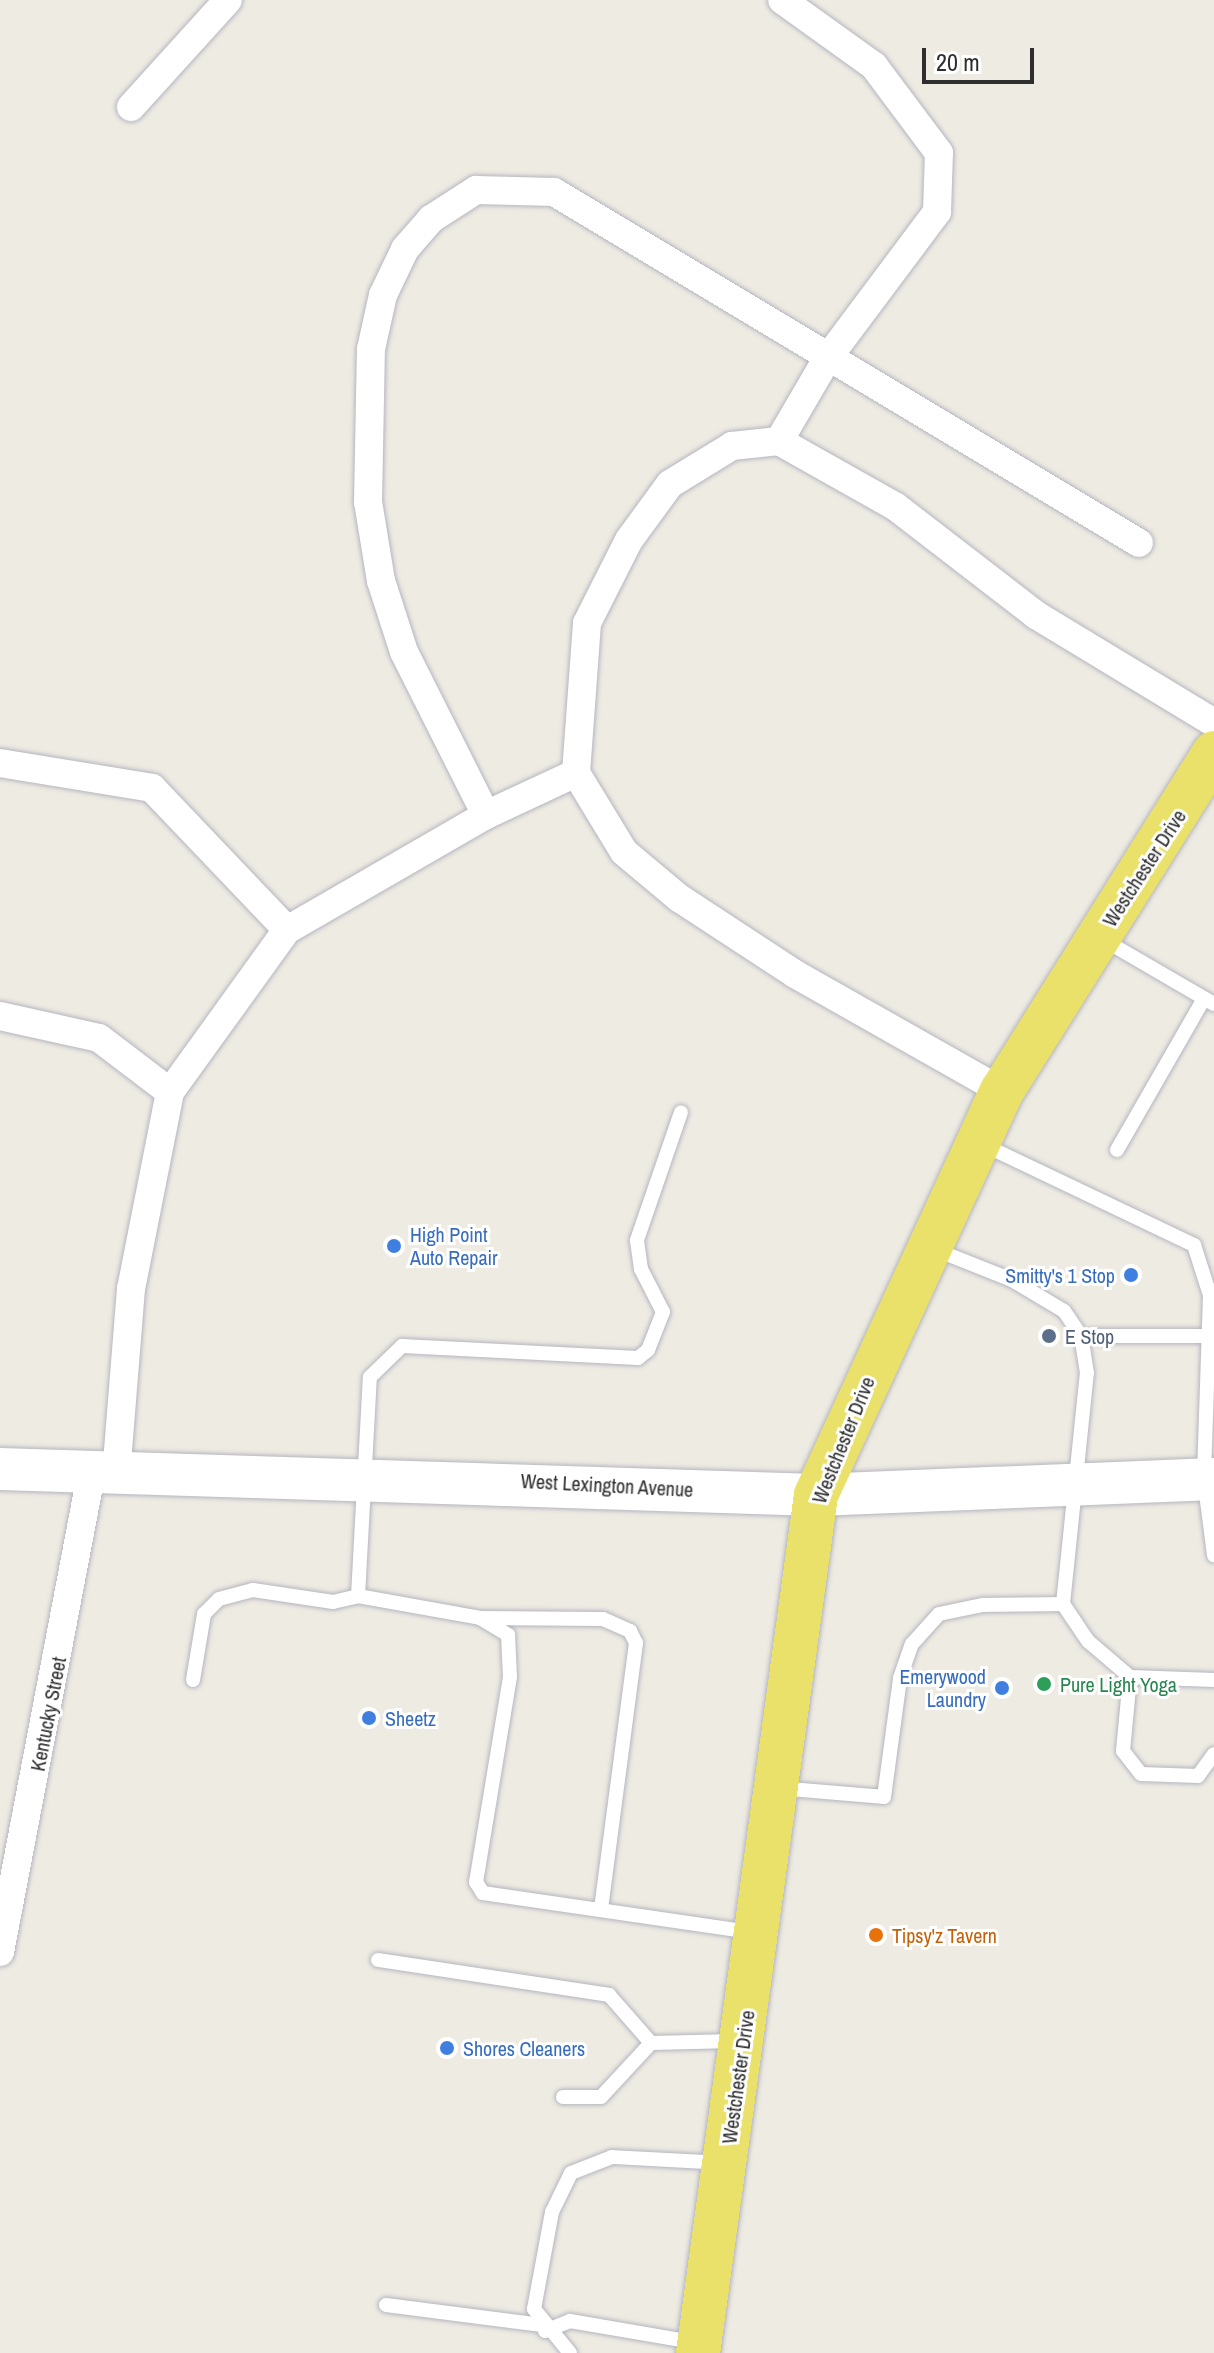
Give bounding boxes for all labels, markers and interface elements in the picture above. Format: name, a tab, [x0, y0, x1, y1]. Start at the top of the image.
scale bar	[926, 32, 1038, 82]
text: 20 m	[936, 46, 980, 78]
street label: Westchester Drive	[1097, 805, 1191, 931]
place label: High Point Auto Repair	[410, 1222, 498, 1269]
marker: High Point Auto Repair	[385, 1237, 403, 1255]
place label: Smitty's 1 Stop	[1005, 1263, 1115, 1287]
marker: Smitty's 1 Stop	[1122, 1266, 1140, 1284]
place label: E Stop	[1065, 1324, 1114, 1348]
marker: E Stop	[1040, 1327, 1058, 1345]
street label: Westchester Drive	[807, 1373, 879, 1507]
street label: West Lexington Avenue	[520, 1468, 694, 1502]
street label: Kentucky Street	[25, 1655, 71, 1773]
place label: Emerywood Laundry	[899, 1664, 986, 1711]
place label: Pure Light Yoga	[1060, 1672, 1177, 1696]
marker: Pure Light Yoga	[1035, 1675, 1053, 1693]
marker: Emerywood Laundry	[993, 1679, 1011, 1697]
place label: Sheetz	[385, 1706, 436, 1730]
marker: Sheetz	[360, 1709, 378, 1727]
place label: Tipsy'z Tavern	[892, 1923, 997, 1947]
marker: Tipsy'z Tavern	[867, 1926, 885, 1944]
street label: Westchester Drive	[717, 2009, 759, 2145]
place label: Shores Cleaners	[463, 2036, 585, 2060]
marker: Shores Cleaners	[438, 2039, 456, 2057]

